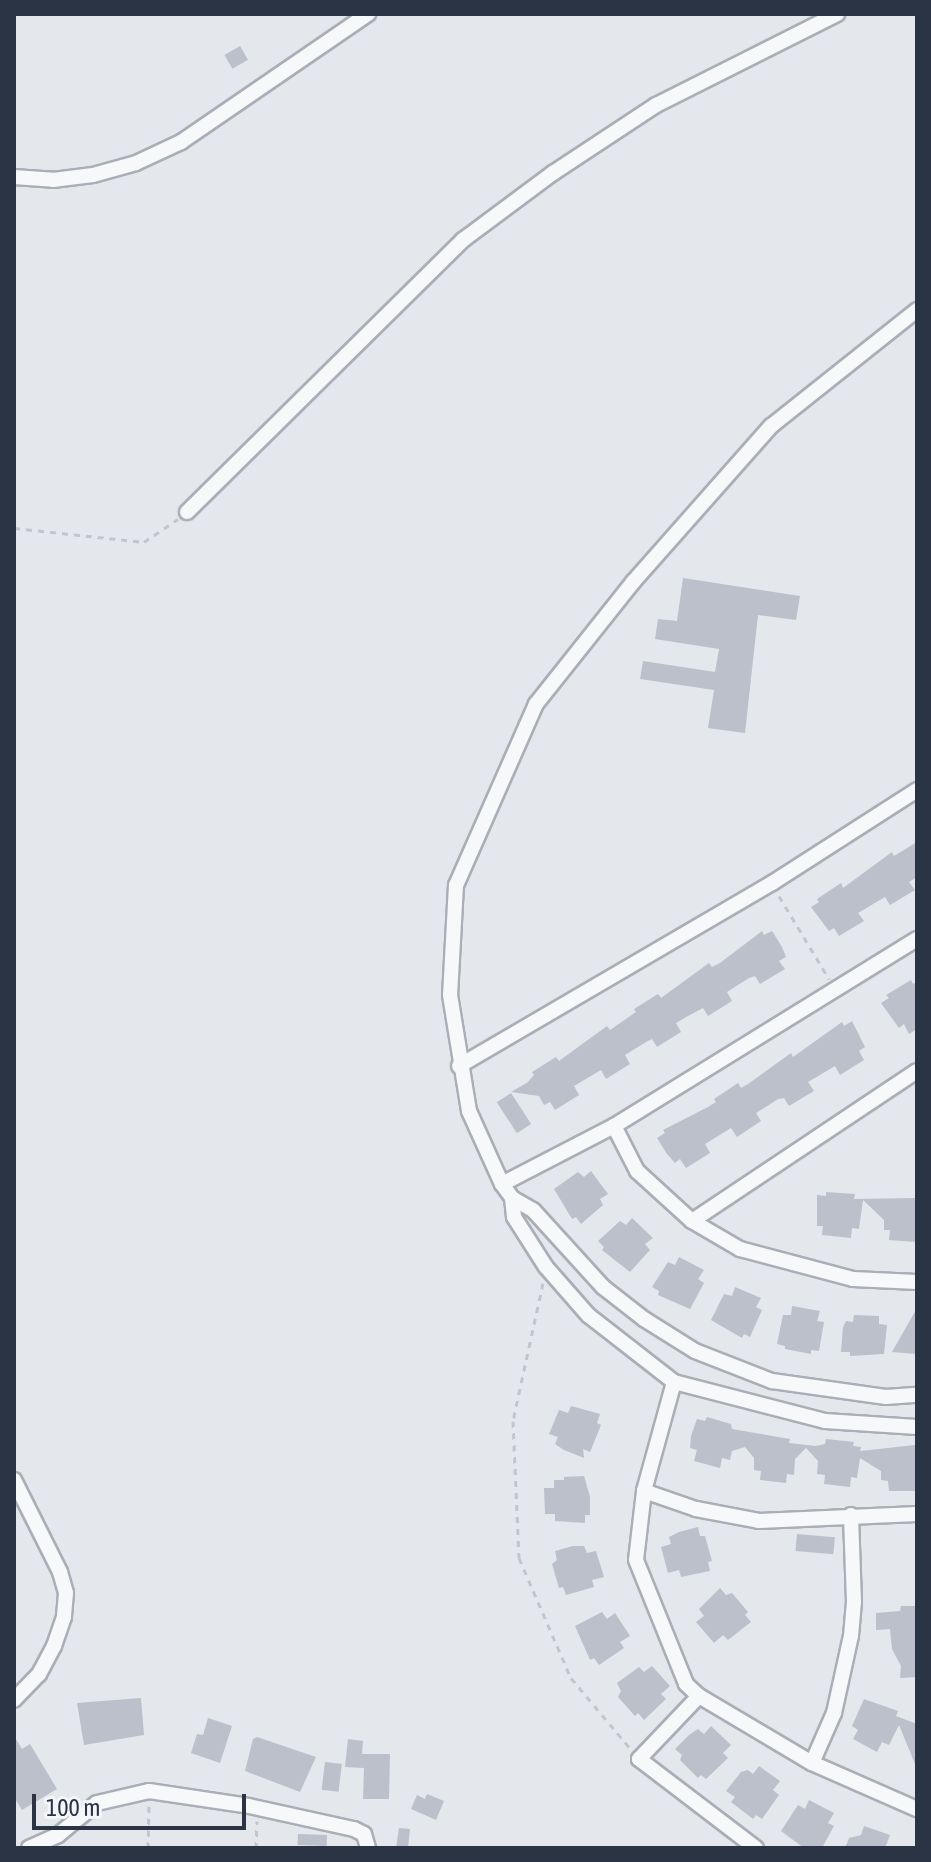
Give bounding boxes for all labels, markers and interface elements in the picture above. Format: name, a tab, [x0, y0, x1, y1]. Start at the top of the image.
scale bar	[36, 1778, 250, 1828]
text: 100 m	[46, 1794, 100, 1821]

